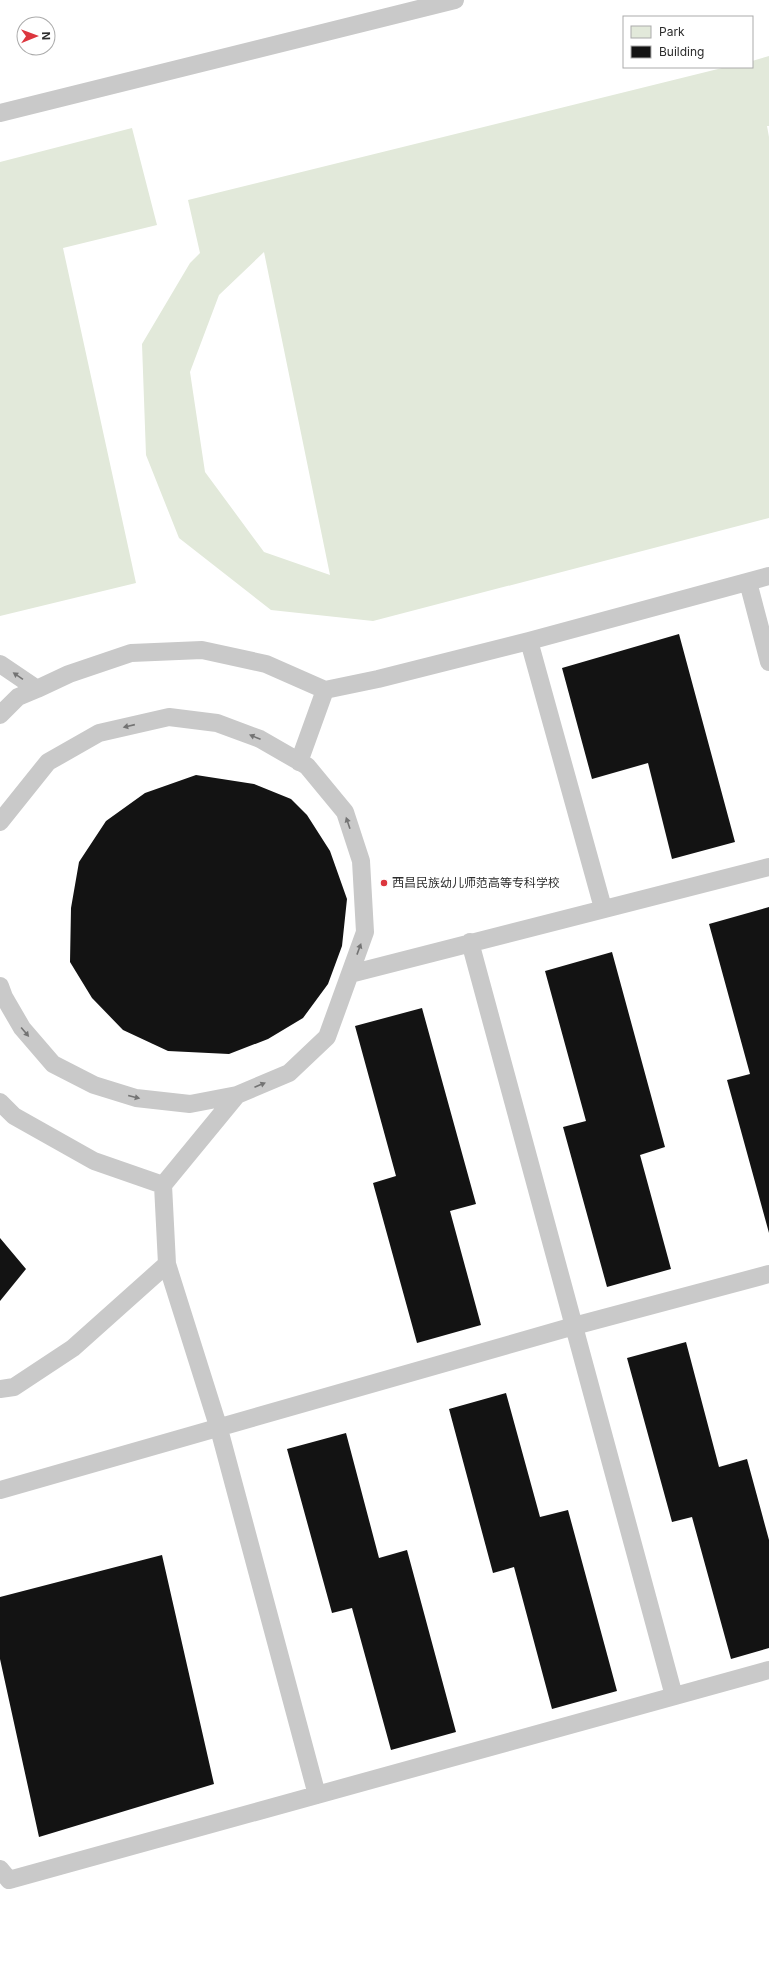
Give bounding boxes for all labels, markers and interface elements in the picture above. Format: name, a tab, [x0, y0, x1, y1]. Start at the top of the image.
north arrow	[16, 16, 56, 56]
legend	[623, 16, 753, 68]
text: Park	[659, 24, 685, 39]
text: N	[39, 32, 53, 40]
text: Building	[659, 44, 704, 59]
one-way arrow	[13, 673, 24, 680]
one-way arrow	[123, 724, 135, 730]
one-way arrow	[249, 734, 261, 740]
one-way arrow	[345, 816, 351, 828]
place label: 西昌民族幼儿师范高等专科学校	[392, 875, 560, 890]
marker: 西昌民族幼儿师范高等专科学校	[379, 878, 389, 888]
one-way arrow	[356, 943, 362, 955]
one-way arrow	[21, 1027, 30, 1037]
one-way arrow	[255, 1082, 266, 1088]
one-way arrow	[128, 1094, 140, 1100]

